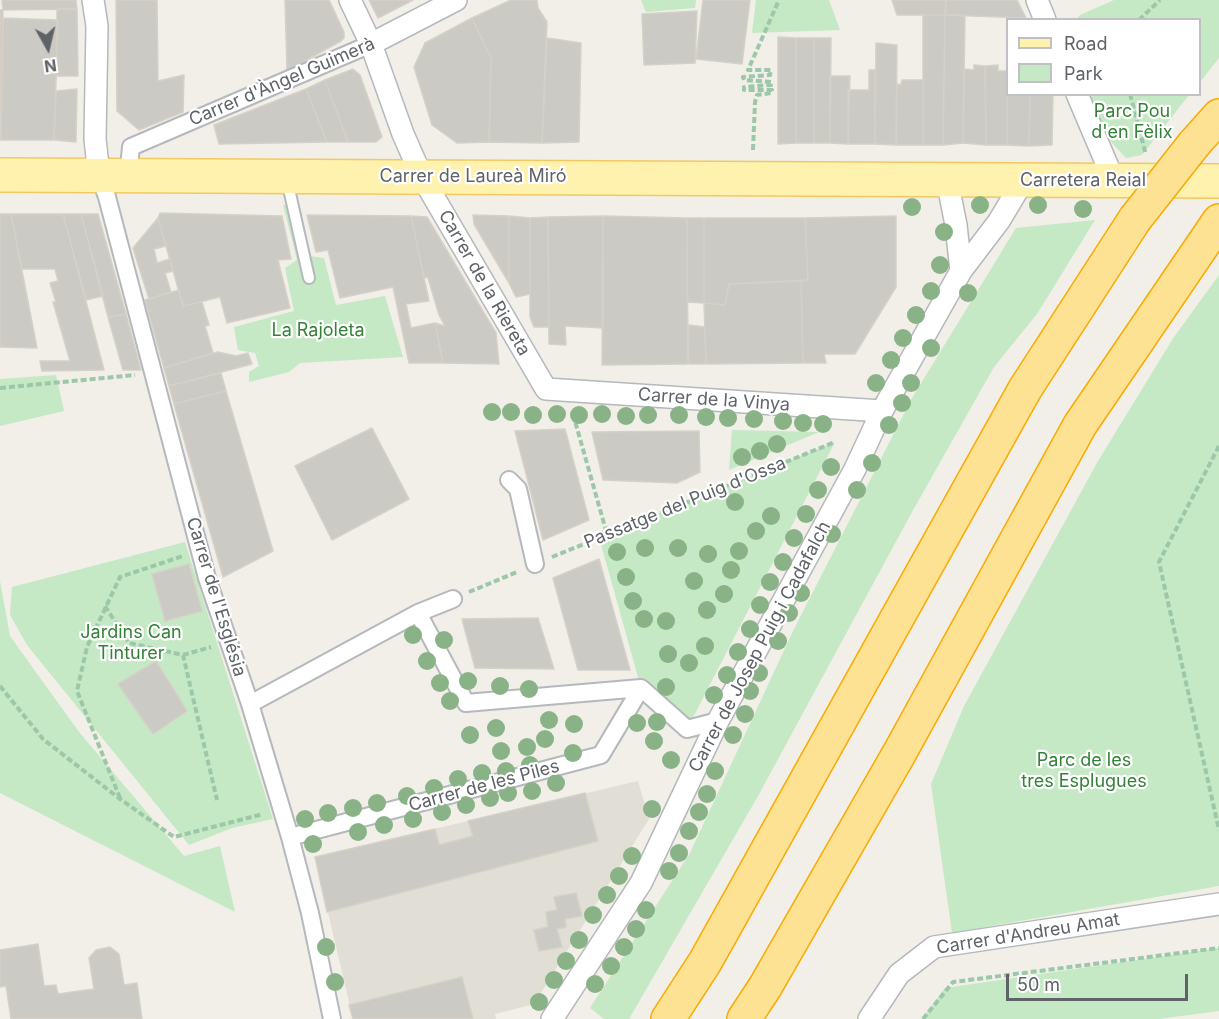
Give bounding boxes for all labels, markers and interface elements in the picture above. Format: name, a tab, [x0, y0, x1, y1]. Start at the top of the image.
north arrow	[18, 18, 78, 78]
legend	[1006, 18, 1201, 96]
street label: Carrer d'Àngel Guimerà	[186, 33, 378, 131]
text: Road	[1064, 33, 1107, 54]
text: N	[43, 55, 58, 77]
text: Park	[1064, 63, 1103, 84]
park label: Parc Pou d'en Fèlix	[1091, 101, 1173, 144]
street label: Carrer de Laureà Miró	[380, 166, 566, 188]
street label: Carretera Reial	[1020, 170, 1146, 192]
street label: Carrer de la Riereta	[433, 206, 535, 360]
park label: La Rajoleta	[271, 320, 365, 342]
street label: Carrer de la Vinya	[637, 384, 791, 416]
street label: Passatge del Puig d'Ossa	[581, 453, 789, 553]
street label: Carrer de l'Església	[181, 515, 251, 679]
street label: Carrer de Josep Puig i Cadafalch	[684, 518, 836, 776]
park label: Jardins Can Tinturer	[80, 622, 182, 664]
park label: Parc de les tres Esplugues	[1021, 750, 1147, 792]
street label: Carrer de les Piles	[406, 755, 562, 817]
street label: Carrer d'Andreu Amat	[935, 909, 1121, 959]
scale bar	[1009, 962, 1190, 1000]
text: 50 m	[1017, 974, 1060, 995]

